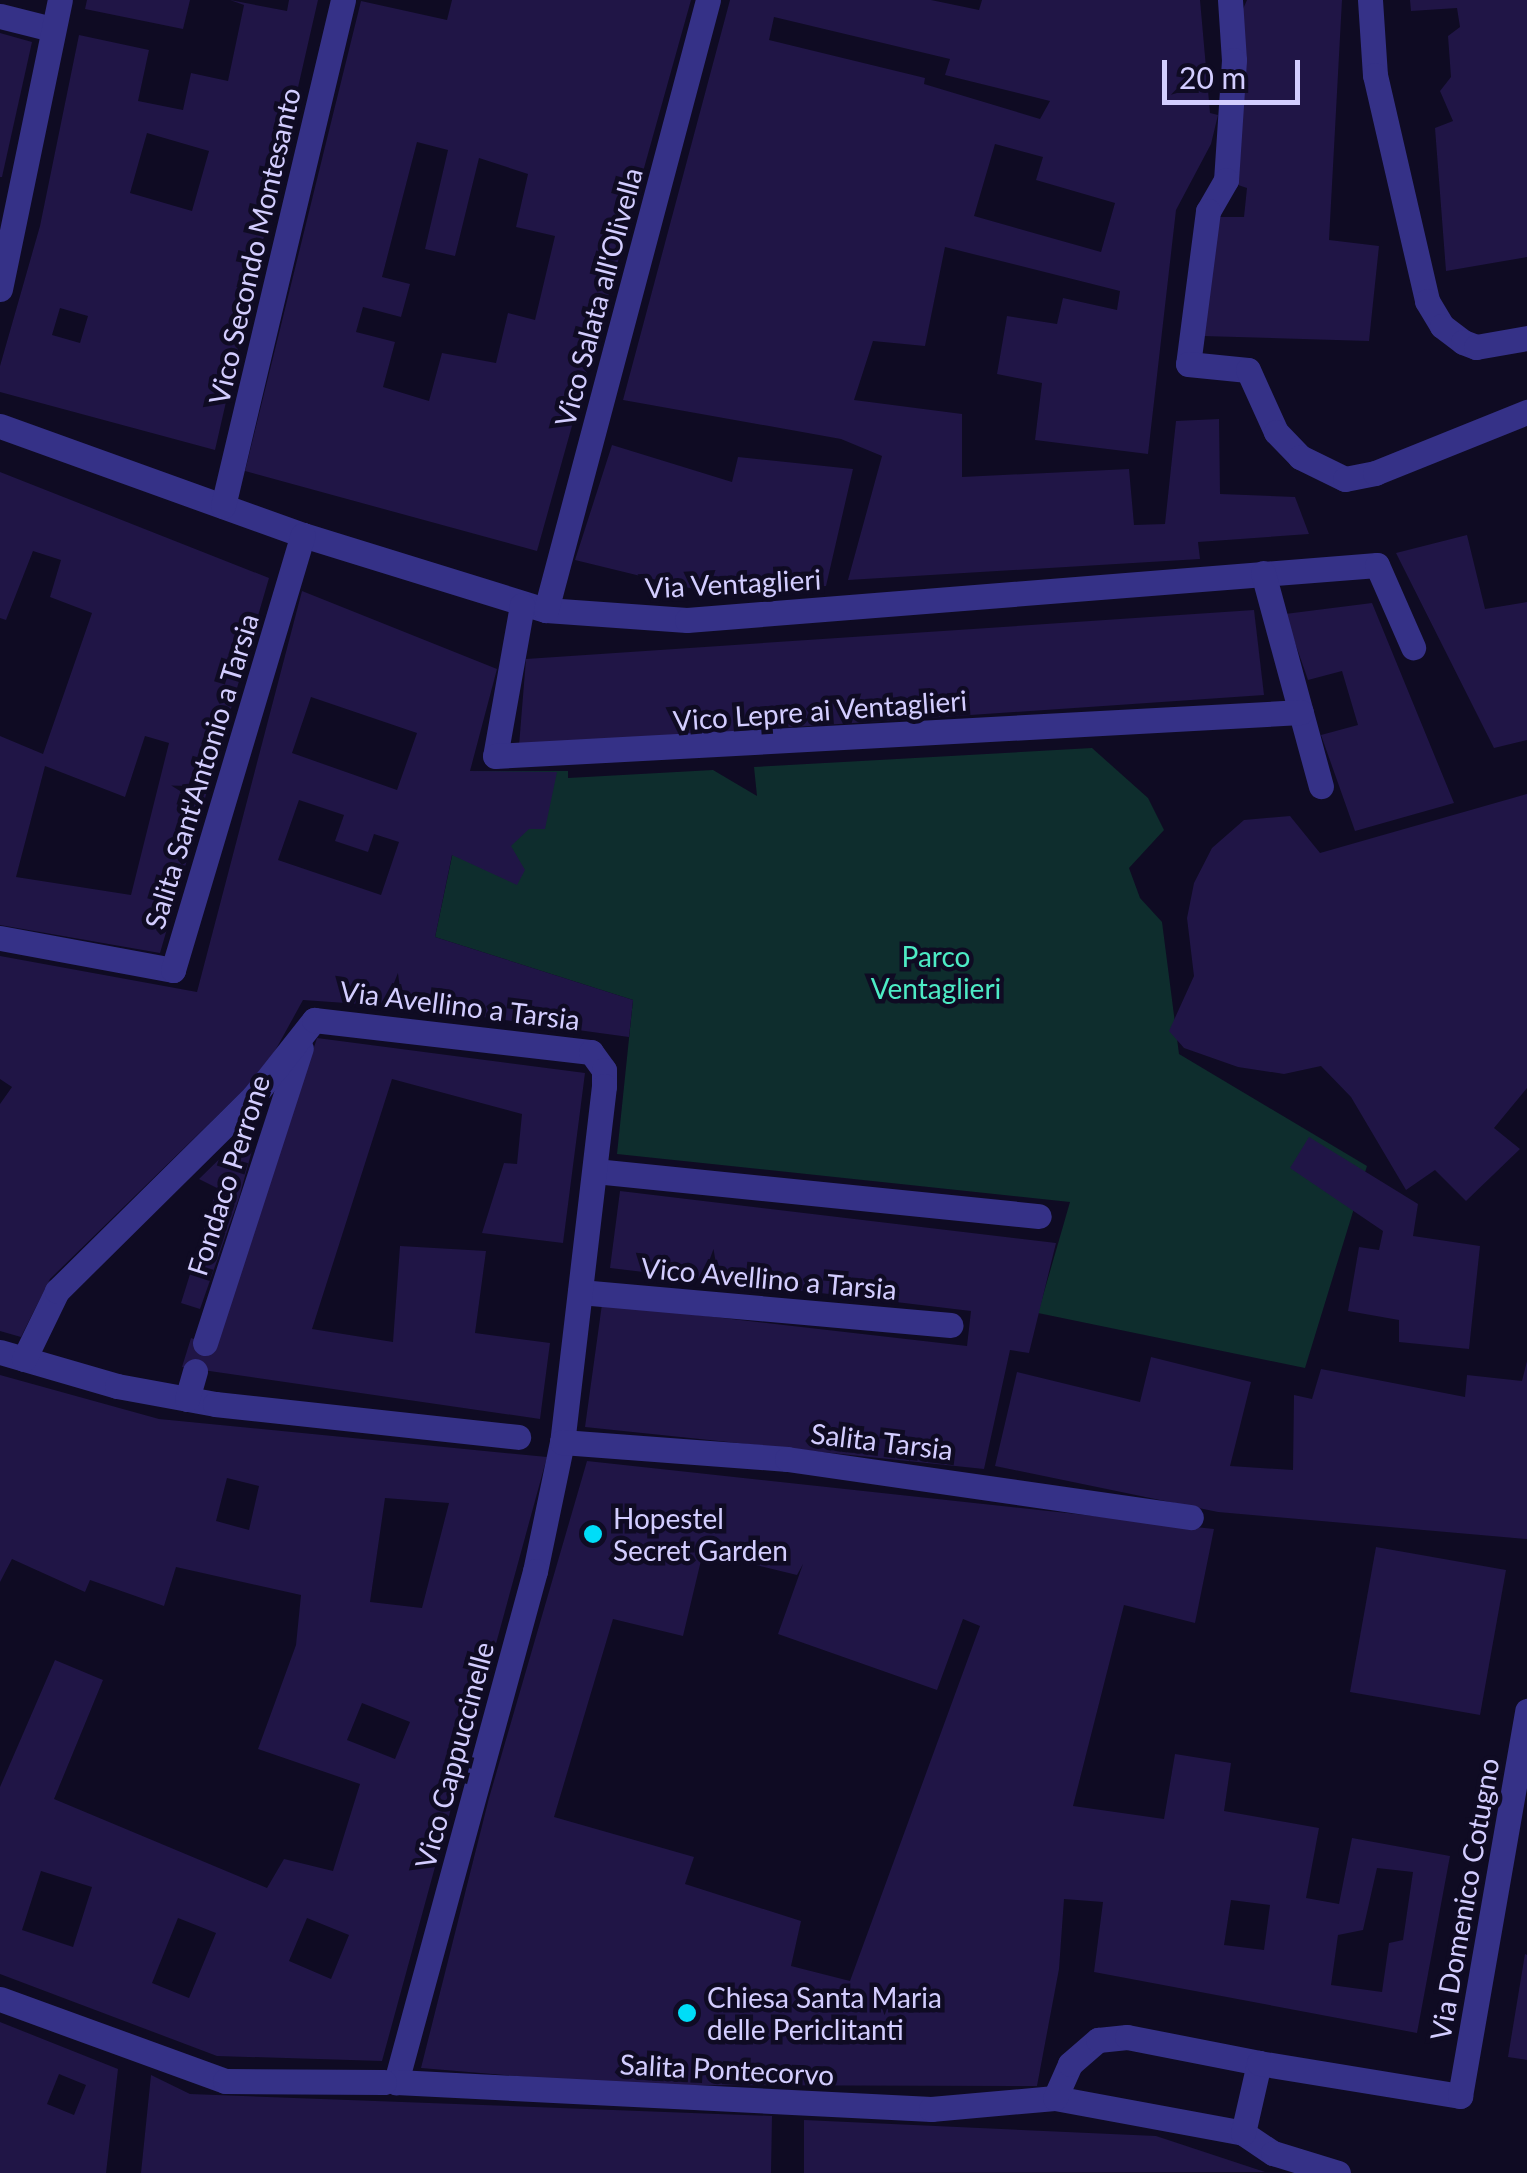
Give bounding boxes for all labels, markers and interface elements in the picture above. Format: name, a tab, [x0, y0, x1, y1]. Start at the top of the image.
scale bar	[1167, 40, 1304, 102]
text: 20 m	[1179, 59, 1246, 95]
street label: Vico Secondo Montesanto	[201, 84, 307, 408]
street label: Vico Salata all'Olivella	[547, 164, 649, 430]
street label: Via Ventaglieri	[644, 562, 822, 604]
street label: Salita Sant'Antonio a Tarsia	[137, 609, 265, 933]
street label: Vico Lepre ai Ventaglieri	[671, 683, 969, 737]
park label: Parco Ventaglieri	[871, 939, 1001, 1005]
street label: Via Avellino a Tarsia	[337, 974, 583, 1036]
street label: Fondaco Perrone	[180, 1071, 276, 1279]
street label: Vico Avellino a Tarsia	[639, 1250, 899, 1306]
street label: Salita Tarsia	[809, 1416, 955, 1466]
place label: Hopestel Secret Garden	[613, 1501, 788, 1567]
marker: Hopestel Secret Garden	[582, 1523, 604, 1545]
street label: Vico Cappuccinelle	[408, 1638, 500, 1872]
street label: Via Domenico Cotugno	[1423, 1755, 1505, 2043]
place label: Chiesa Santa Maria delle Periclitanti	[707, 1980, 942, 2046]
marker: Chiesa Santa Maria delle Periclitanti	[676, 2002, 698, 2024]
street label: Salita Pontecorvo	[619, 2047, 835, 2091]

